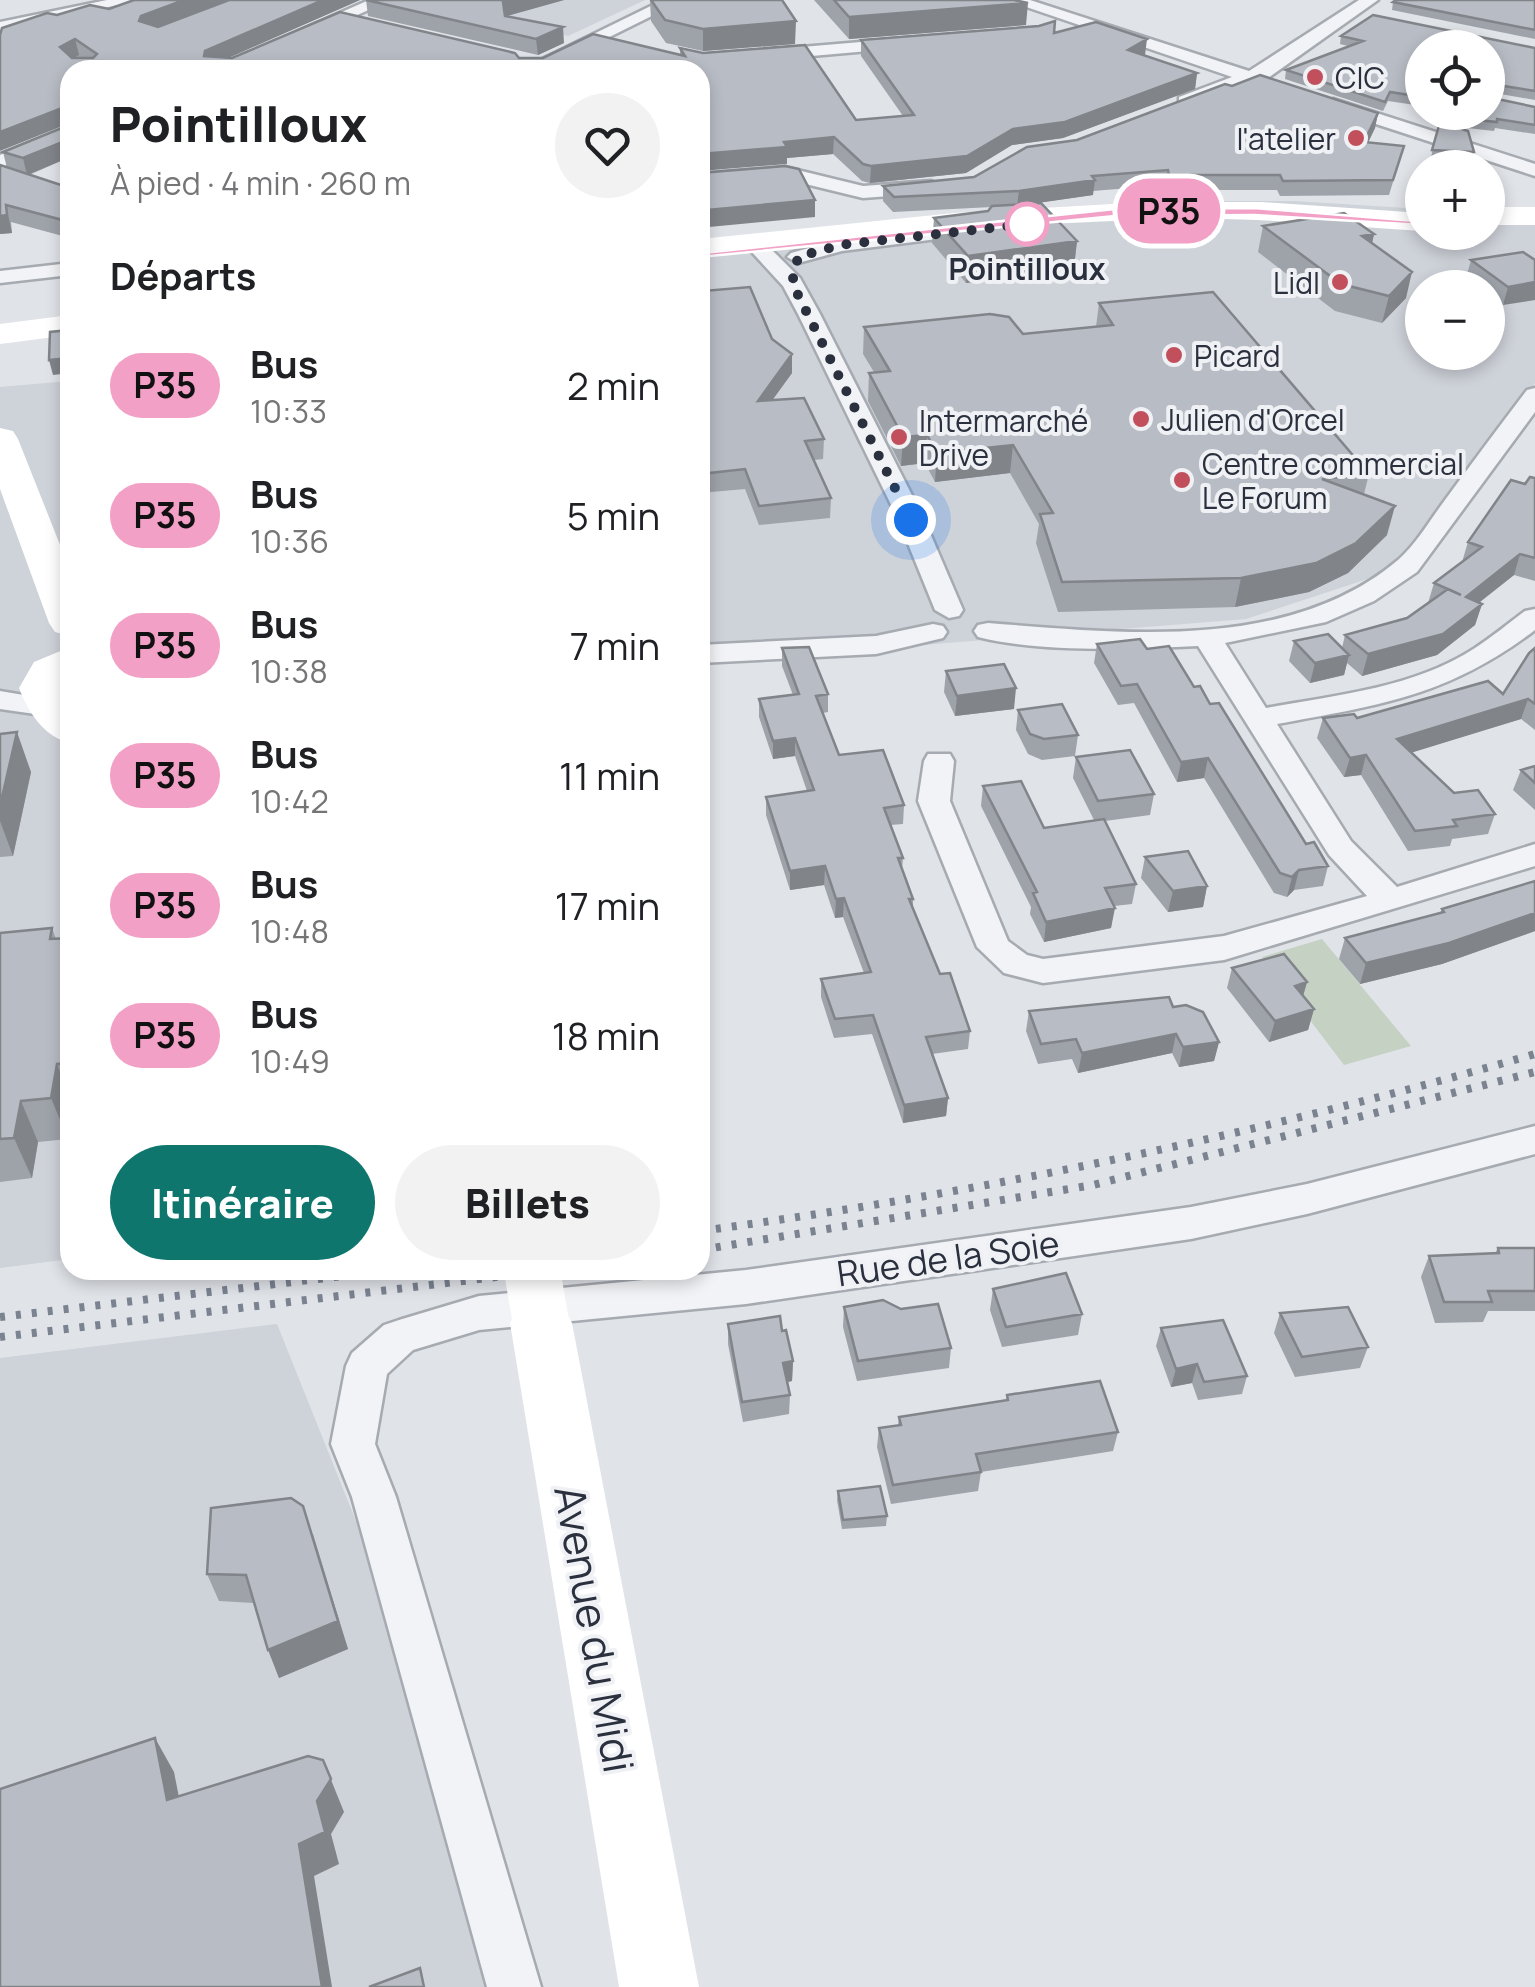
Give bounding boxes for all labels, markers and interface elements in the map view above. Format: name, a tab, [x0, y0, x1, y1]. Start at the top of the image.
map controls	[1405, 30, 1505, 370]
button: locate	[1405, 30, 1505, 130]
place label: CIC	[1335, 57, 1385, 98]
marker: CIC	[1304, 66, 1326, 88]
text: Pointilloux	[110, 91, 367, 156]
button: heart	[555, 93, 660, 198]
place label: l'atelier	[1236, 118, 1336, 159]
marker: l'atelier	[1345, 127, 1367, 149]
button: +	[1405, 150, 1505, 250]
text: À pied · 4 min · 260 m	[110, 161, 411, 205]
line badge: P35	[1112, 178, 1226, 244]
text: P35	[1137, 187, 1201, 235]
marker: Pointilloux	[1006, 203, 1048, 245]
place label: Pointilloux	[949, 248, 1106, 289]
text: Départs	[110, 249, 256, 301]
place label: Lidl	[1273, 262, 1320, 303]
button: −	[1405, 270, 1505, 370]
marker: Lidl	[1329, 271, 1351, 293]
place label: Picard	[1194, 335, 1281, 376]
text: Bus	[250, 337, 318, 389]
marker: Picard	[1163, 344, 1185, 366]
text: 2 min	[567, 359, 660, 411]
text: P35	[133, 361, 197, 409]
text: 10:33	[250, 389, 327, 433]
place label: Julien d'Orcel	[1161, 399, 1345, 440]
place label: Intermarché Drive	[919, 400, 1088, 475]
marker: Julien d'Orcel	[1130, 408, 1152, 430]
marker: Intermarché Drive	[888, 426, 910, 448]
place label: Centre commercial Le Forum	[1202, 443, 1464, 518]
text: Bus	[250, 467, 318, 519]
marker: Centre commercial Le Forum	[1171, 469, 1193, 491]
text: 5 min	[567, 489, 660, 541]
text: P35	[133, 491, 197, 539]
your location	[886, 495, 936, 545]
text: 10:36	[250, 519, 329, 563]
text: Bus	[250, 597, 318, 649]
text: 7 min	[570, 619, 660, 671]
text: P35	[133, 621, 197, 669]
text: 10:38	[250, 649, 328, 693]
text: Bus	[250, 727, 318, 779]
text: 11 min	[559, 749, 660, 801]
text: P35	[133, 751, 197, 799]
text: 10:42	[250, 779, 329, 823]
text: Bus	[250, 857, 318, 909]
text: 17 min	[555, 879, 660, 931]
text: P35	[133, 881, 197, 929]
text: 10:48	[250, 909, 329, 953]
text: Bus	[250, 987, 318, 1039]
text: 18 min	[552, 1009, 660, 1061]
text: P35	[133, 1011, 197, 1059]
text: 10:49	[250, 1039, 330, 1083]
button: Itinéraire	[110, 1145, 375, 1260]
button: Billets	[395, 1145, 660, 1260]
street label: Rue de la Soie	[834, 1219, 1062, 1297]
street label: Avenue du Midi	[541, 1481, 649, 1777]

